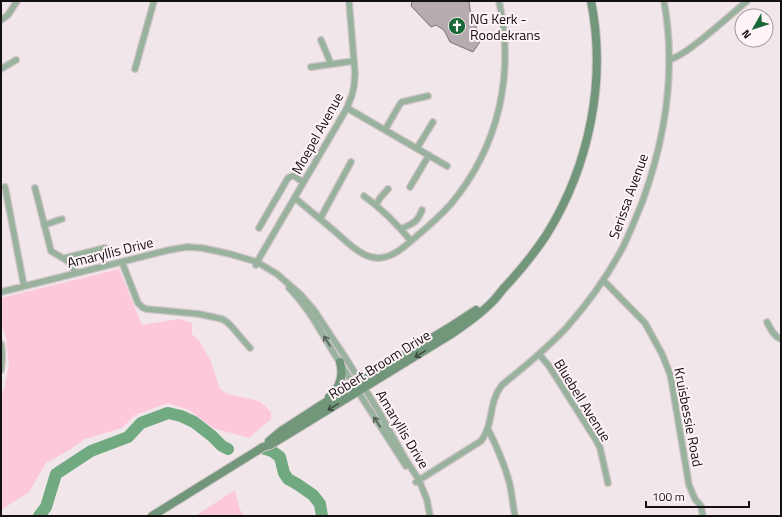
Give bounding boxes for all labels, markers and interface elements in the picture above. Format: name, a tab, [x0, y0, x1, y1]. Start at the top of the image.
place label: NG Kerk - Roodekrans	[470, 8, 540, 45]
north arrow	[734, 8, 774, 48]
church icon: NG Kerk - Roodekrans	[447, 16, 467, 36]
text: N	[738, 26, 755, 42]
street label: Moepel Avenue	[286, 88, 348, 178]
street label: Serissa Avenue	[603, 150, 653, 242]
street label: Amaryllis Drive	[65, 231, 155, 273]
street label: Robert Broom Drive	[324, 324, 434, 404]
one-way arrow	[322, 335, 330, 347]
one-way arrow	[414, 350, 426, 358]
street label: Bluebell Avenue	[549, 355, 617, 445]
street label: Kruisbessie Road	[669, 366, 709, 468]
street label: Amaryllis Drive	[371, 386, 435, 472]
one-way arrow	[327, 404, 339, 412]
one-way arrow	[373, 416, 381, 428]
scale bar	[646, 483, 749, 509]
text: 100 m	[652, 487, 685, 506]

